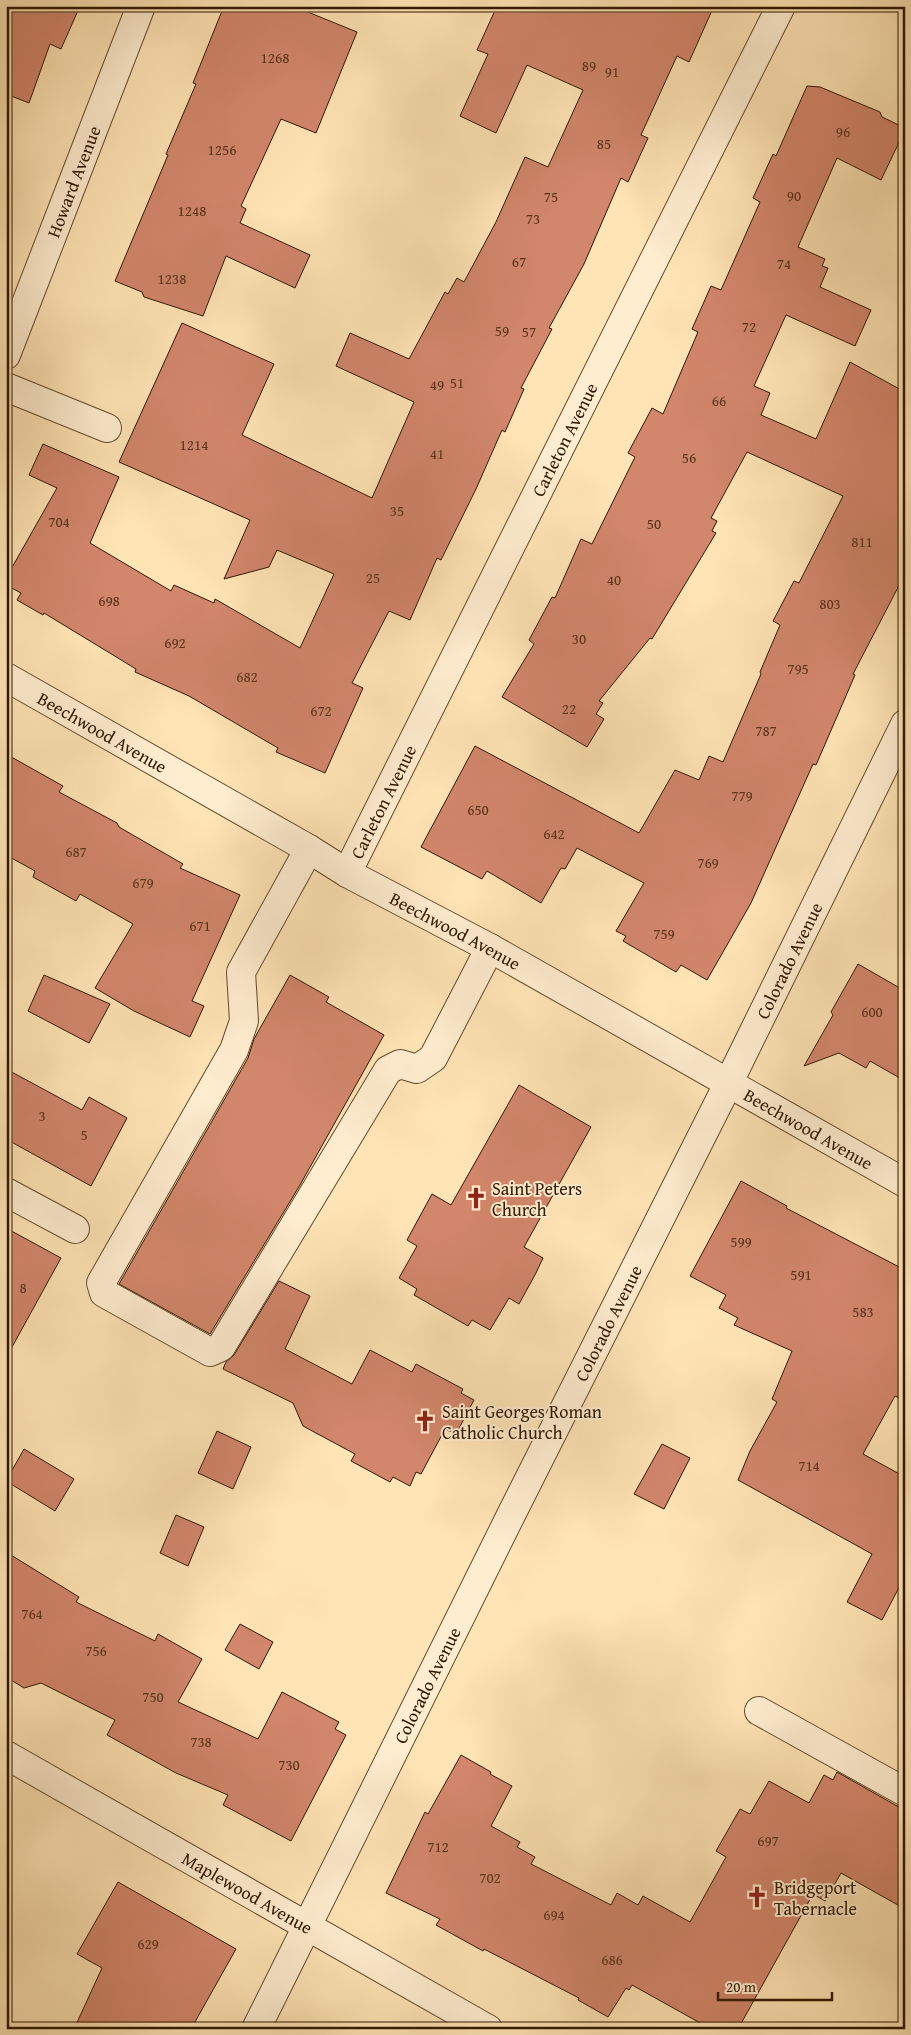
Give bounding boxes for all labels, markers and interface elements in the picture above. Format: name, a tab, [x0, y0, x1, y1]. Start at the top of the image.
house number: 1268	[261, 47, 289, 68]
house number: 89	[582, 55, 596, 76]
house number: 91	[605, 61, 619, 82]
house number: 96	[836, 121, 850, 142]
street label: Howard Avenue	[39, 122, 107, 241]
house number: 85	[597, 133, 611, 154]
house number: 1256	[208, 139, 236, 160]
house number: 90	[787, 185, 801, 206]
house number: 75	[544, 186, 558, 207]
house number: 1248	[178, 200, 206, 221]
house number: 73	[526, 208, 540, 229]
house number: 67	[512, 251, 526, 272]
house number: 74	[777, 253, 791, 274]
house number: 1238	[158, 268, 186, 289]
house number: 72	[742, 316, 756, 337]
house number: 59	[495, 320, 509, 341]
house number: 57	[522, 321, 536, 342]
house number: 51	[450, 372, 464, 393]
house number: 49	[430, 374, 444, 395]
street label: Carleton Avenue	[524, 378, 604, 501]
house number: 66	[712, 390, 726, 411]
house number: 1214	[180, 434, 208, 455]
house number: 41	[430, 443, 444, 464]
house number: 56	[682, 447, 696, 468]
house number: 35	[390, 500, 404, 521]
house number: 704	[48, 511, 70, 532]
house number: 50	[647, 513, 661, 534]
house number: 811	[851, 531, 873, 552]
house number: 25	[366, 567, 380, 588]
house number: 40	[607, 569, 621, 590]
house number: 698	[98, 590, 120, 611]
house number: 803	[819, 593, 841, 614]
house number: 30	[572, 628, 586, 649]
house number: 692	[164, 632, 186, 653]
house number: 795	[787, 658, 809, 679]
house number: 682	[236, 666, 258, 687]
street label: Beechwood Avenue	[33, 684, 172, 779]
house number: 22	[562, 698, 576, 719]
house number: 672	[310, 700, 332, 721]
house number: 787	[755, 720, 777, 741]
street label: Carleton Avenue	[343, 740, 423, 863]
house number: 779	[731, 785, 753, 806]
house number: 650	[467, 799, 489, 820]
house number: 642	[543, 823, 565, 844]
house number: 687	[65, 841, 87, 862]
house number: 769	[697, 852, 719, 873]
house number: 679	[132, 872, 154, 893]
street label: Beechwood Avenue	[385, 884, 526, 976]
street label: Colorado Avenue	[749, 897, 829, 1023]
house number: 671	[189, 915, 211, 936]
house number: 759	[653, 923, 675, 944]
house number: 600	[861, 1001, 883, 1022]
street label: Beechwood Avenue	[739, 1081, 878, 1176]
house number: 3	[38, 1105, 46, 1126]
house number: 5	[80, 1124, 88, 1145]
place label: Saint Peters Church	[492, 1175, 582, 1223]
church icon: Saint Peters Church	[463, 1185, 489, 1211]
house number: 599	[730, 1231, 752, 1252]
street label: Colorado Avenue	[567, 1260, 648, 1386]
house number: 591	[790, 1264, 812, 1285]
house number: 8	[19, 1277, 27, 1298]
house number: 583	[852, 1301, 874, 1322]
place label: Saint Georges Roman Catholic Church	[442, 1398, 602, 1446]
church icon: Saint Georges Roman Catholic Church	[412, 1408, 438, 1434]
house number: 714	[798, 1455, 820, 1476]
house number: 764	[21, 1603, 43, 1624]
street label: Colorado Avenue	[386, 1622, 467, 1748]
house number: 756	[85, 1640, 107, 1661]
house number: 750	[142, 1686, 164, 1707]
house number: 738	[190, 1731, 212, 1752]
house number: 730	[278, 1754, 300, 1775]
house number: 697	[757, 1830, 779, 1851]
house number: 712	[427, 1836, 449, 1857]
street label: Maplewood Avenue	[177, 1844, 318, 1940]
house number: 702	[479, 1867, 501, 1888]
place label: Bridgeport Tabernacle	[774, 1874, 857, 1922]
church icon: Bridgeport Tabernacle	[744, 1884, 770, 1910]
house number: 694	[543, 1904, 565, 1925]
house number: 629	[137, 1933, 159, 1954]
house number: 686	[601, 1949, 623, 1970]
scale bar	[718, 1970, 832, 2002]
text: 20 m	[726, 1976, 757, 1997]

